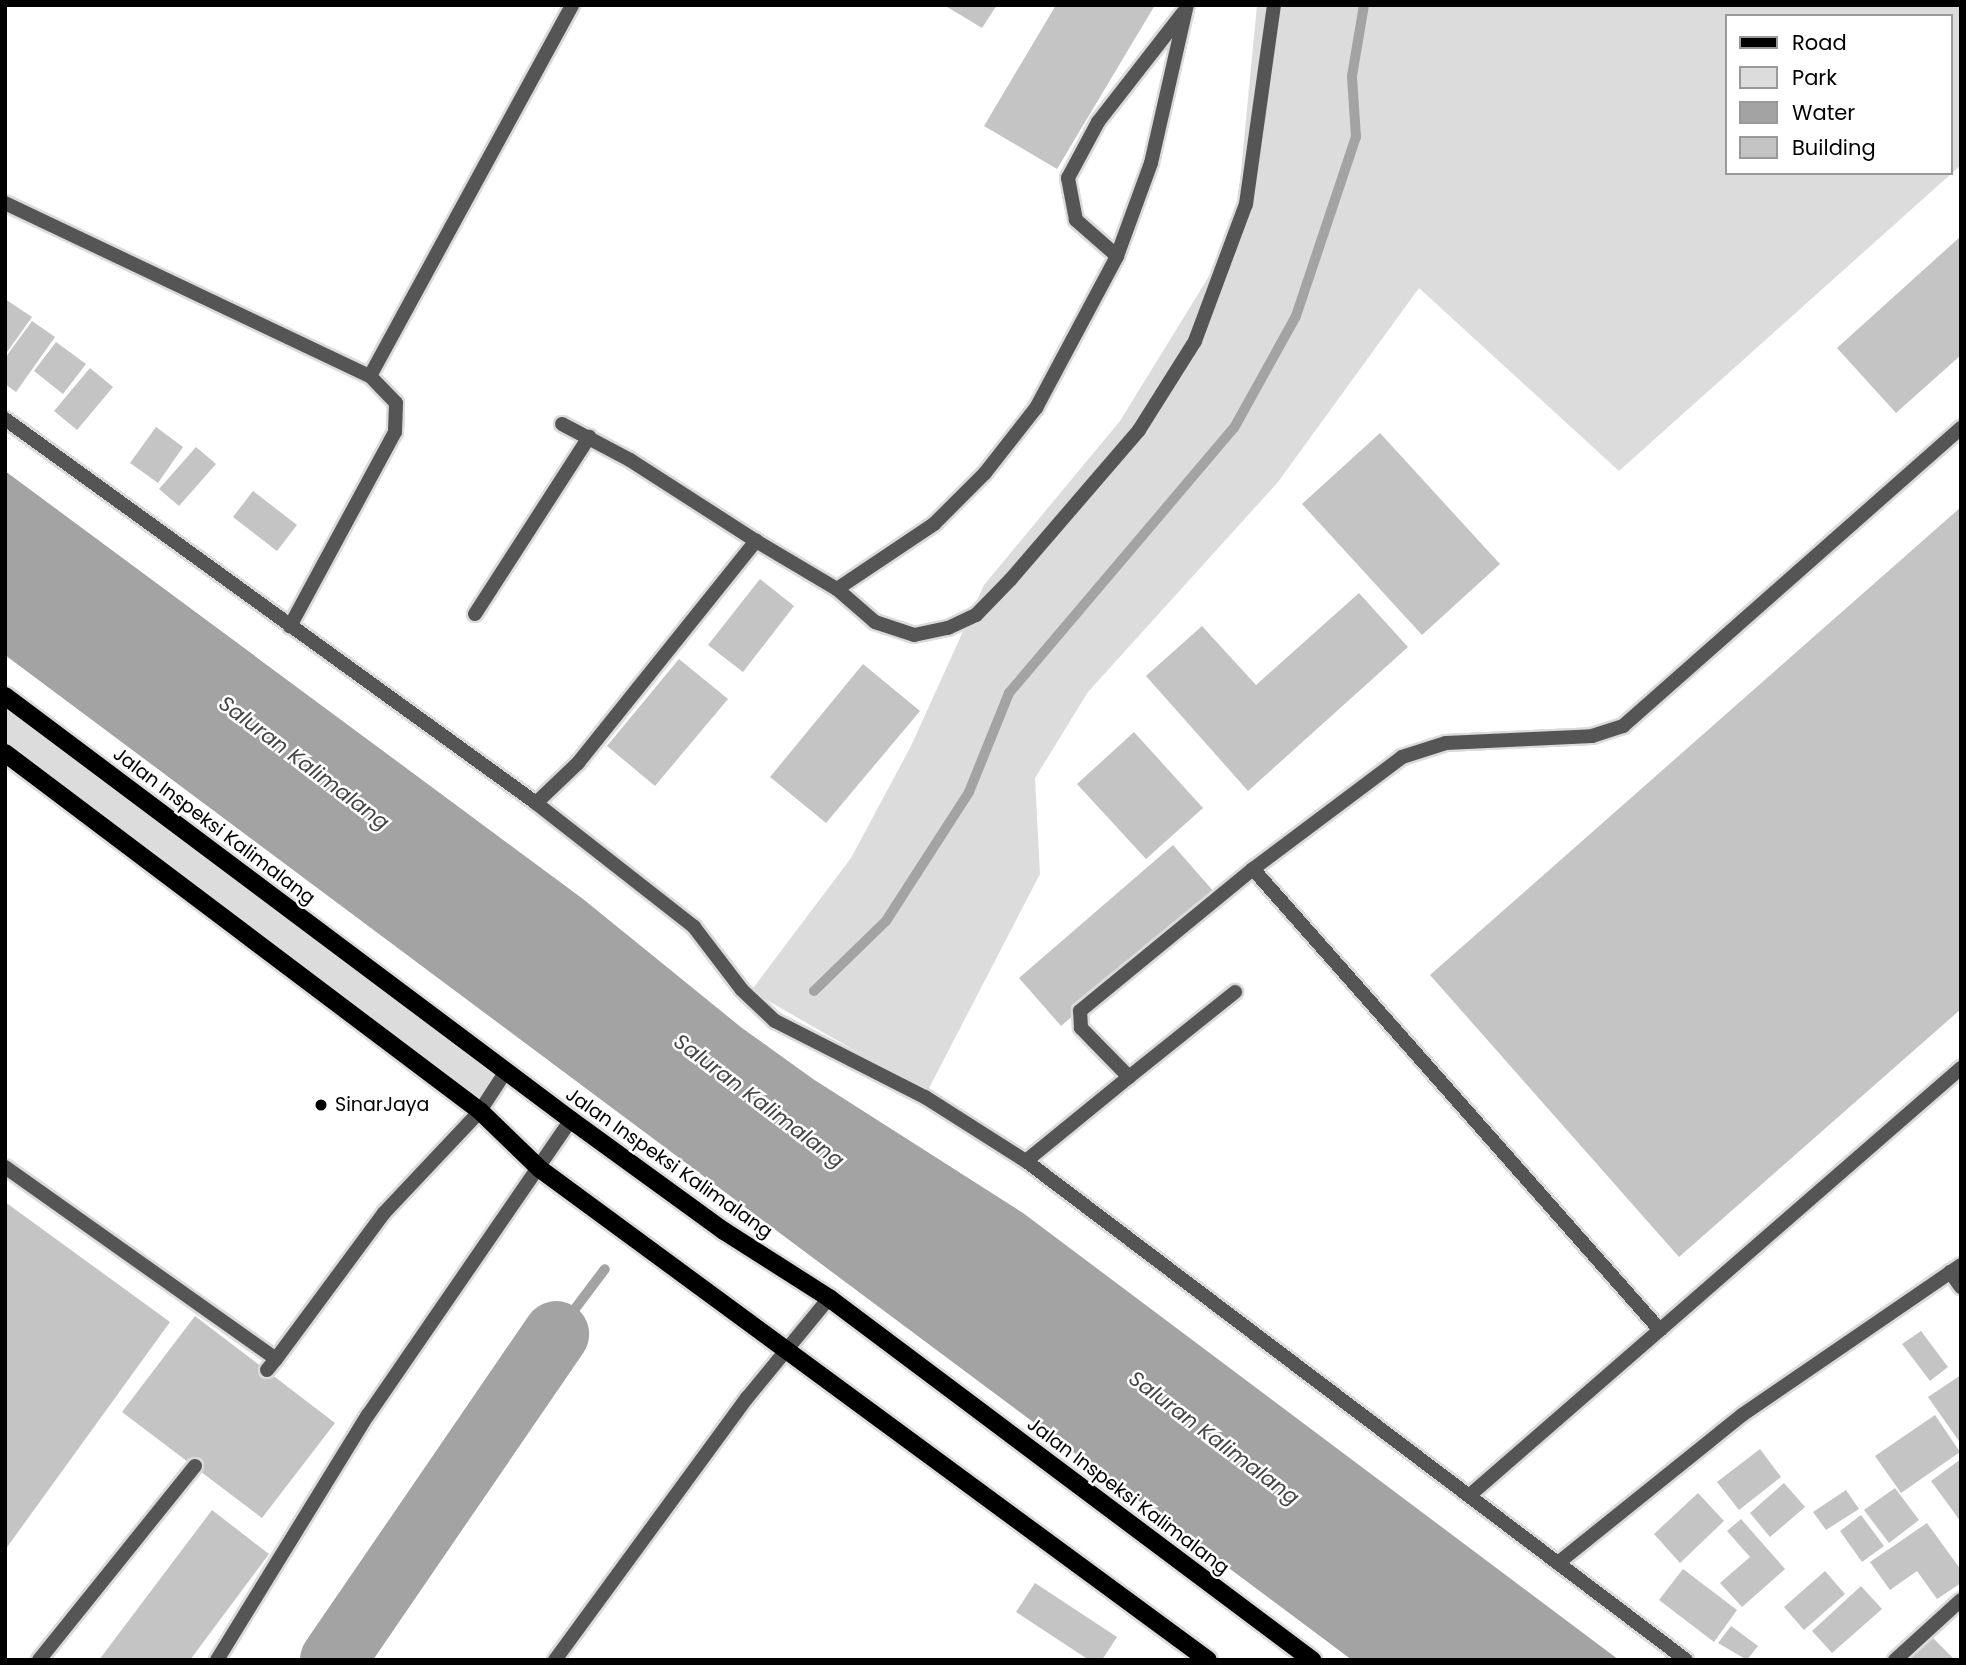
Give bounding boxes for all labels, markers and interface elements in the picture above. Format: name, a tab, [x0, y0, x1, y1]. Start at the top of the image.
legend	[1724, 14, 1952, 175]
text: Road	[1792, 28, 1847, 57]
text: Park	[1792, 63, 1837, 92]
text: Water	[1792, 98, 1855, 127]
text: Building	[1792, 133, 1876, 162]
water label: Saluran Kalimalang	[214, 691, 394, 835]
street label: Jalan Inspeksi Kalimalang	[109, 743, 319, 909]
water label: Saluran Kalimalang	[669, 1029, 849, 1173]
street label: Jalan Inspeksi Kalimalang	[561, 1083, 777, 1243]
place label: SinarJaya	[335, 1094, 429, 1116]
marker: SinarJaya	[313, 1097, 329, 1113]
water label: Saluran Kalimalang	[1124, 1366, 1304, 1510]
street label: Jalan Inspeksi Kalimalang	[1023, 1413, 1233, 1579]

